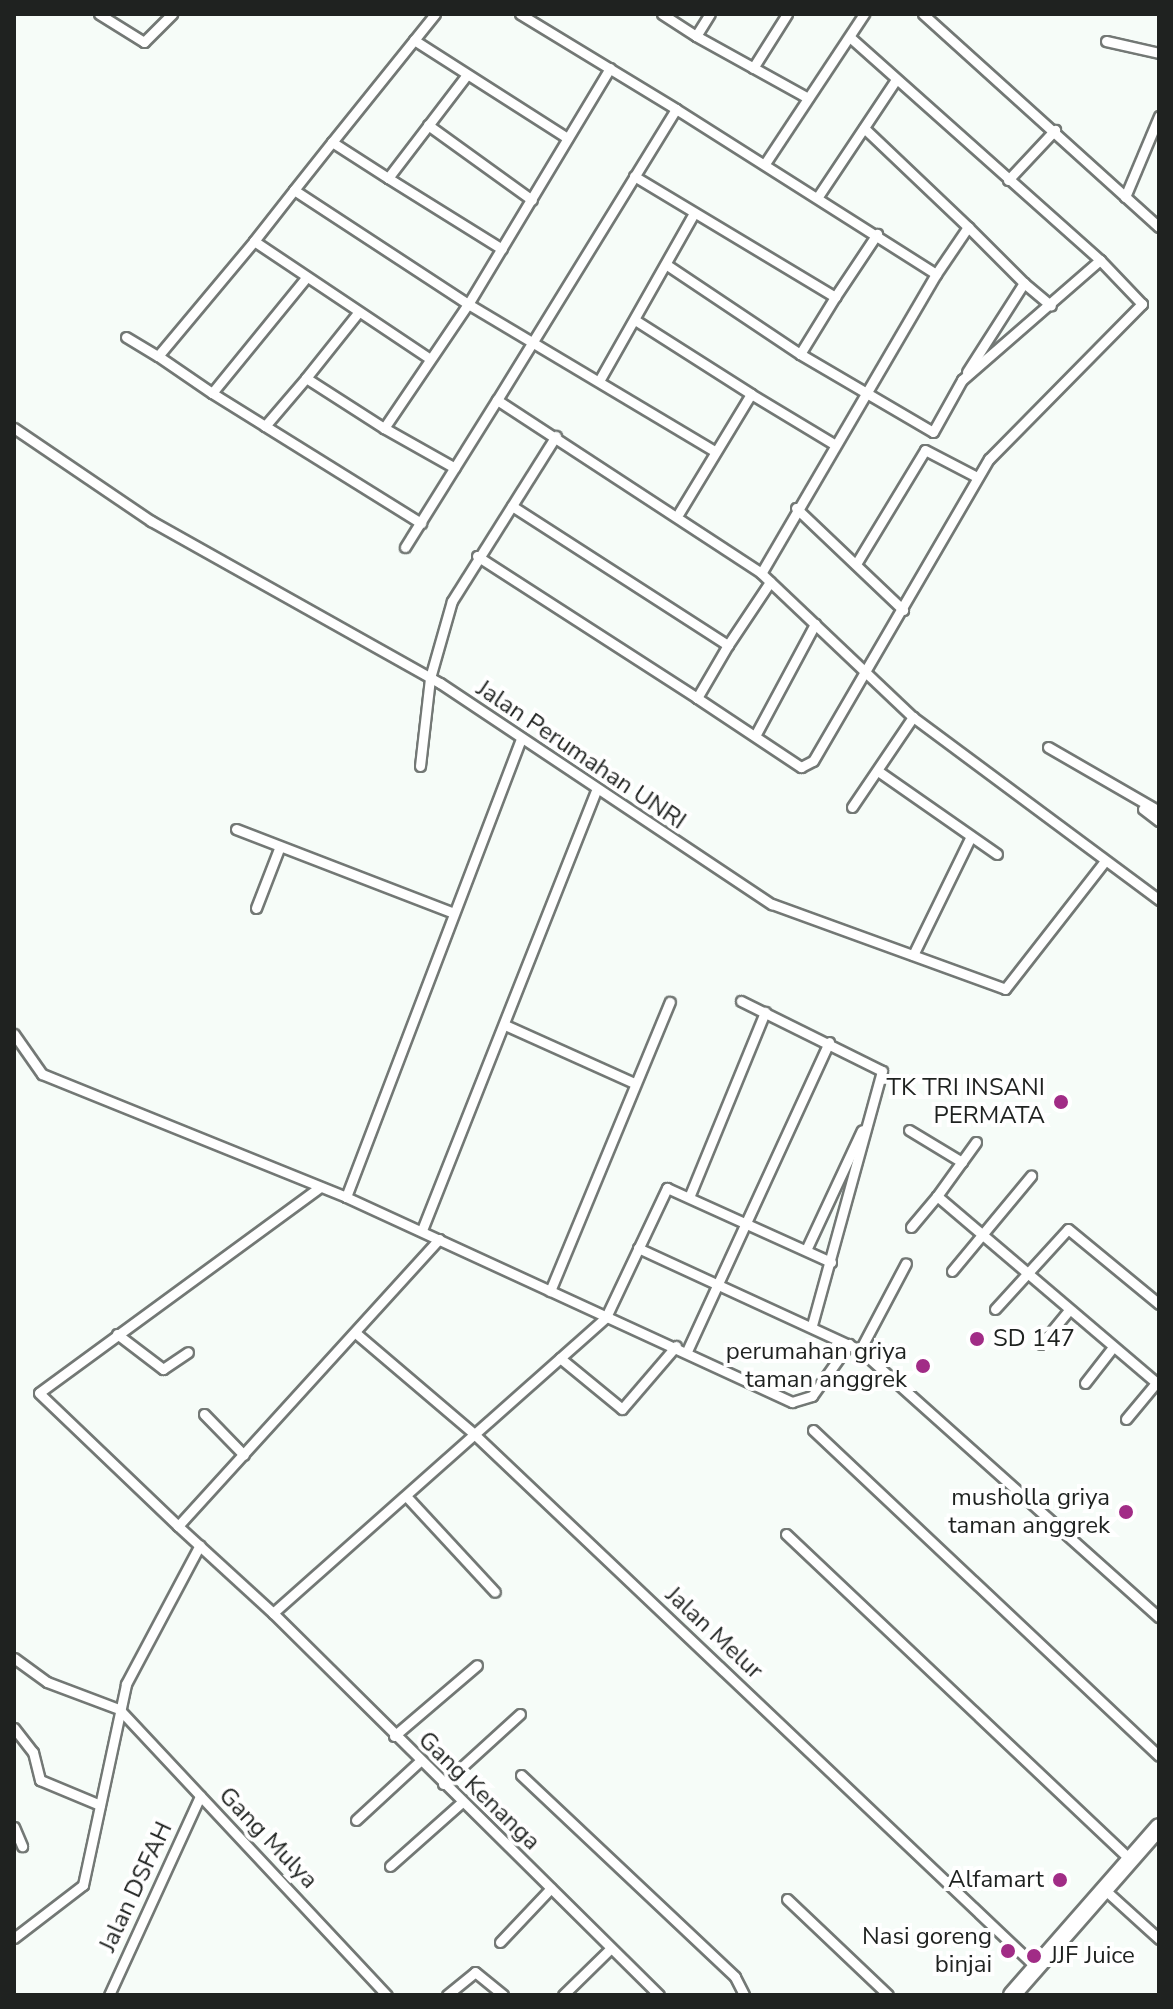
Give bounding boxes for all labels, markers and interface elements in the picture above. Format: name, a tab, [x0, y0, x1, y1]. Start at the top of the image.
street label: Jalan Perumahan UNRI	[471, 674, 691, 836]
place label: TK TRI INSANI PERMATA	[887, 1074, 1045, 1130]
marker: TK TRI INSANI PERMATA	[1052, 1093, 1070, 1111]
place label: SD 147	[993, 1325, 1075, 1353]
marker: SD 147	[968, 1330, 986, 1348]
place label: perumahan griya taman anggrek	[726, 1338, 907, 1394]
marker: perumahan griya taman anggrek	[914, 1357, 932, 1375]
place label: musholla griya taman anggrek	[948, 1484, 1110, 1540]
marker: musholla griya taman anggrek	[1117, 1503, 1135, 1521]
street label: Jalan Melur	[659, 1581, 769, 1685]
street label: Gang Kenanga	[412, 1726, 546, 1856]
street label: Gang Mulya	[213, 1781, 323, 1895]
street label: Jalan DSFAH	[93, 1817, 179, 1957]
place label: Alfamart	[948, 1866, 1044, 1894]
marker: Alfamart	[1051, 1871, 1069, 1889]
place label: Nasi goreng binjai	[862, 1923, 992, 1979]
marker: Nasi goreng binjai	[999, 1942, 1017, 1960]
place label: JJF Juice	[1050, 1942, 1135, 1970]
marker: JJF Juice	[1025, 1947, 1043, 1965]

